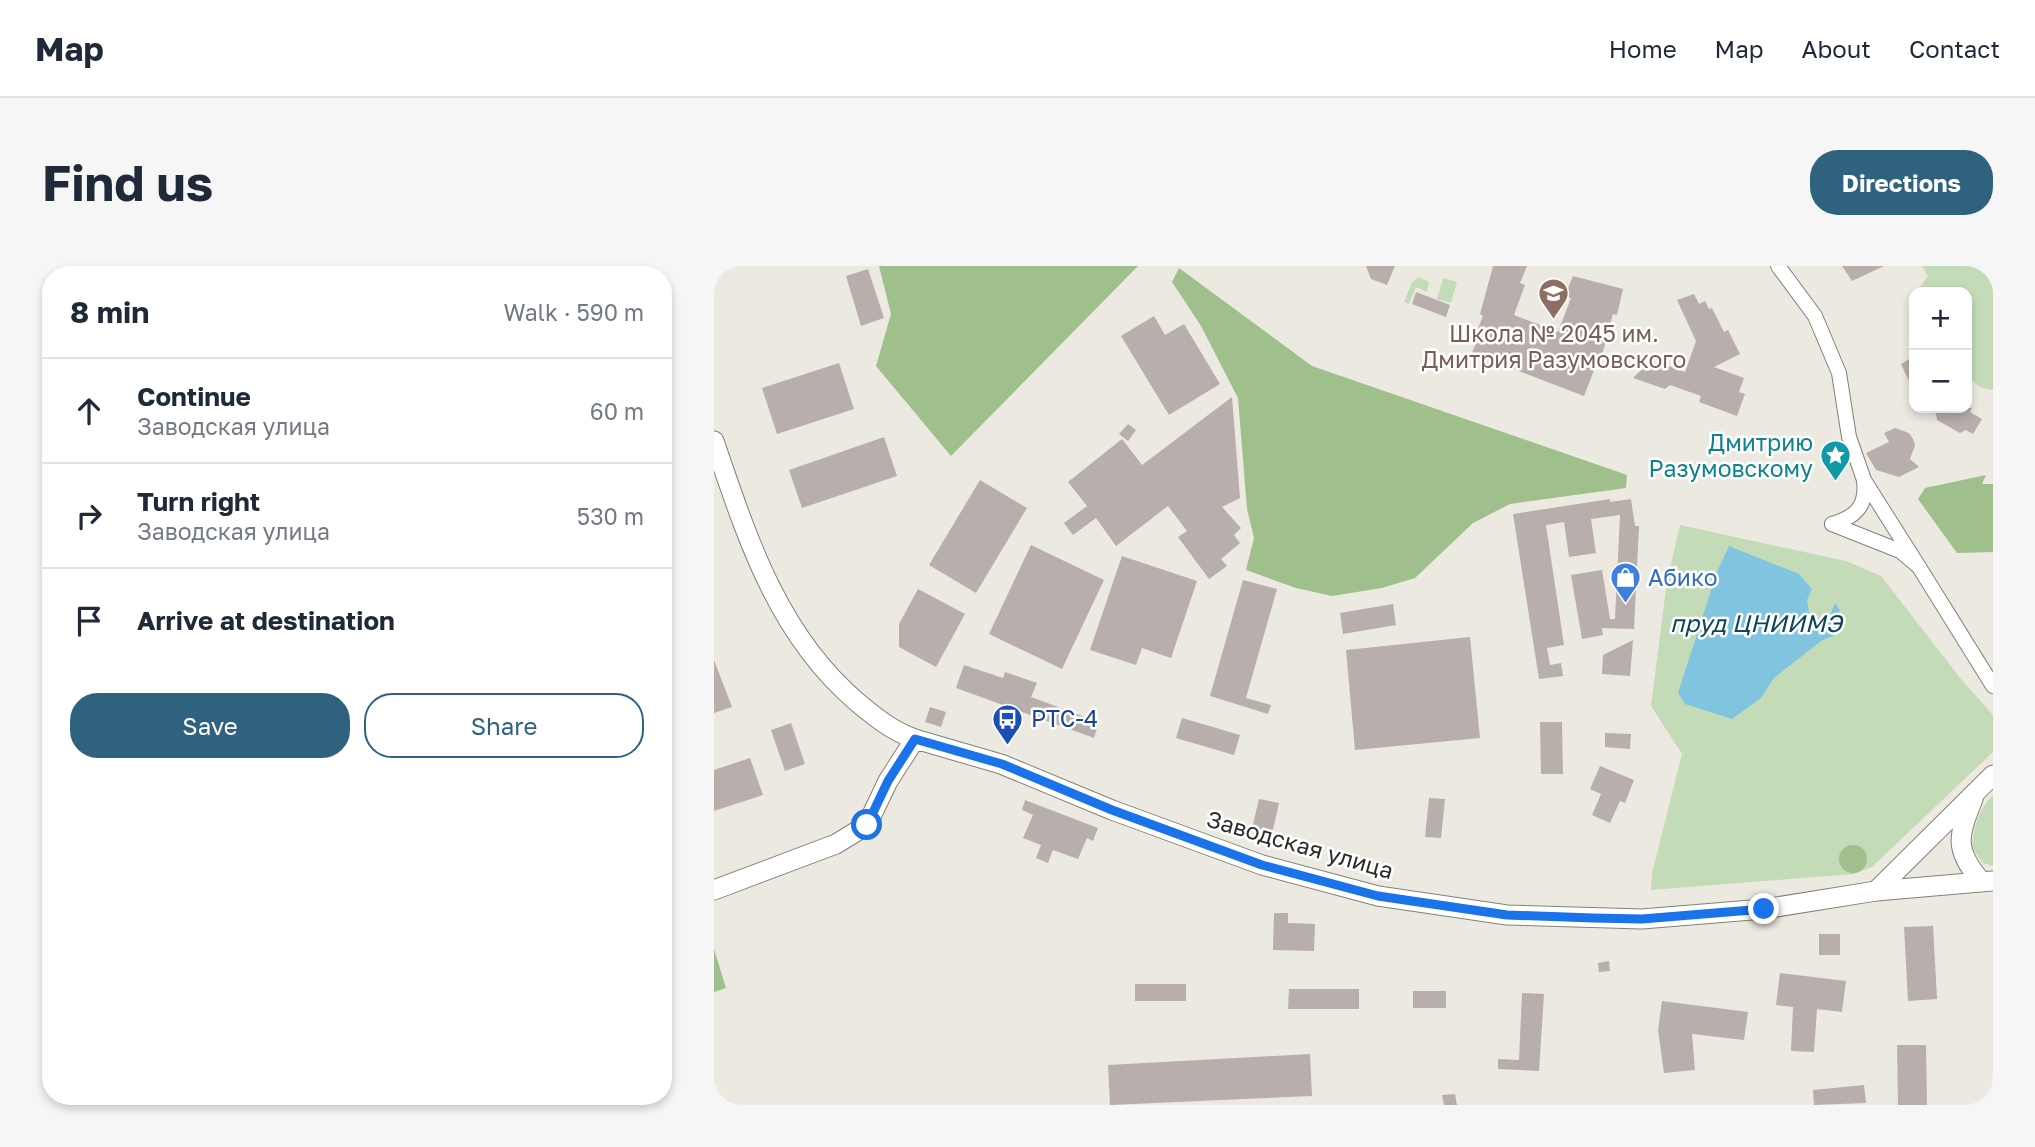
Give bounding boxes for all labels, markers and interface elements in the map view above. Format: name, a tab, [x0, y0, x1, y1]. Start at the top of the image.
text: Map	[35, 29, 104, 68]
text: Home	[1609, 34, 1677, 63]
text: Map	[1715, 34, 1764, 63]
text: About	[1802, 34, 1871, 63]
text: Contact	[1909, 34, 2000, 63]
button: Directions	[1810, 150, 1993, 215]
text: Find us	[42, 153, 213, 212]
school or university icon: Школа № 2045 им. Дмитрия Разумовского	[1537, 276, 1571, 320]
map controls	[1909, 287, 1972, 413]
button: +	[1909, 287, 1972, 350]
text: 8 min	[70, 294, 149, 330]
text: Walk · 590 m	[503, 298, 644, 326]
place label: Школа № 2045 им. Дмитрия Разумовского	[1422, 319, 1686, 373]
button: −	[1909, 350, 1972, 413]
text: Continue	[137, 381, 251, 412]
icon: ahead	[70, 392, 108, 430]
text: 60 m	[590, 397, 644, 425]
text: Заводская улица	[137, 412, 330, 440]
place label: Дмитрию Разумовскому	[1649, 428, 1813, 482]
place icon: Дмитрию Разумовскому	[1819, 439, 1853, 483]
text: Turn right	[137, 486, 260, 517]
icon: right	[70, 497, 108, 535]
text: 530 m	[577, 502, 644, 530]
text: Заводская улица	[137, 517, 330, 545]
shop icon: Абико	[1608, 561, 1642, 605]
place label: Абико	[1648, 563, 1717, 591]
icon: arrive	[70, 602, 108, 640]
text: Arrive at destination	[137, 605, 395, 636]
water label: пруд ЦНИИМЭ	[1670, 608, 1844, 638]
button: Save	[70, 693, 350, 758]
button: Share	[364, 693, 644, 758]
bus stop icon: РТС-4	[991, 702, 1025, 746]
place label: РТС-4	[1031, 704, 1098, 732]
street label: Заводская улица	[1204, 804, 1397, 884]
route start	[851, 809, 882, 840]
route end	[1748, 893, 1779, 924]

